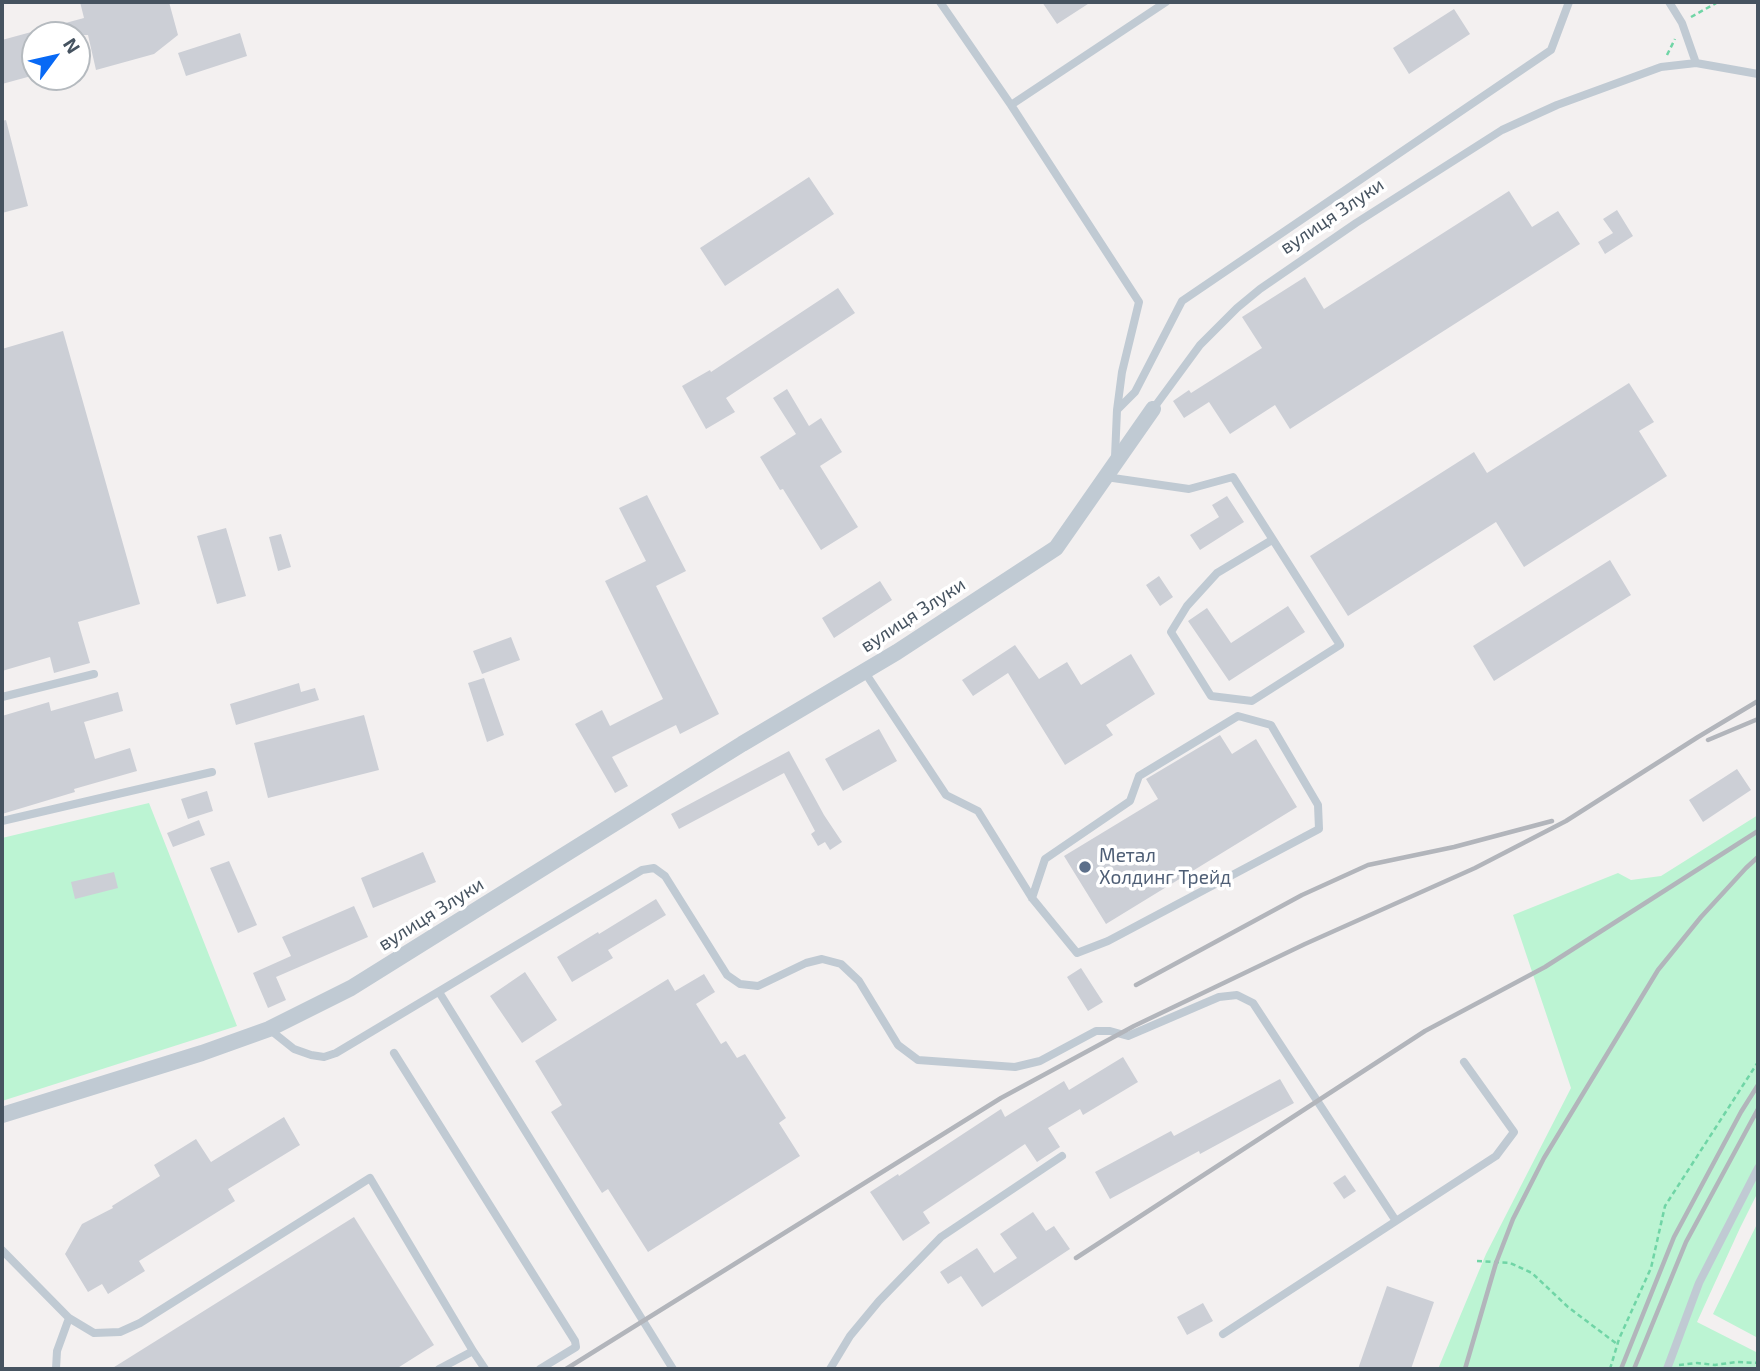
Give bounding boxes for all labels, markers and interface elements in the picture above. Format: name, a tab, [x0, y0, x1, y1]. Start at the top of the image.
north arrow	[21, 21, 91, 91]
text: N	[59, 33, 86, 57]
street label: вулиця Злуки	[1276, 173, 1388, 259]
street label: вулиця Злуки	[856, 573, 970, 657]
place label: Метал Холдинг Трейд	[1099, 845, 1231, 889]
marker: Метал Холдинг Трейд	[1077, 859, 1093, 875]
street label: вулиця Злуки	[374, 873, 488, 955]

